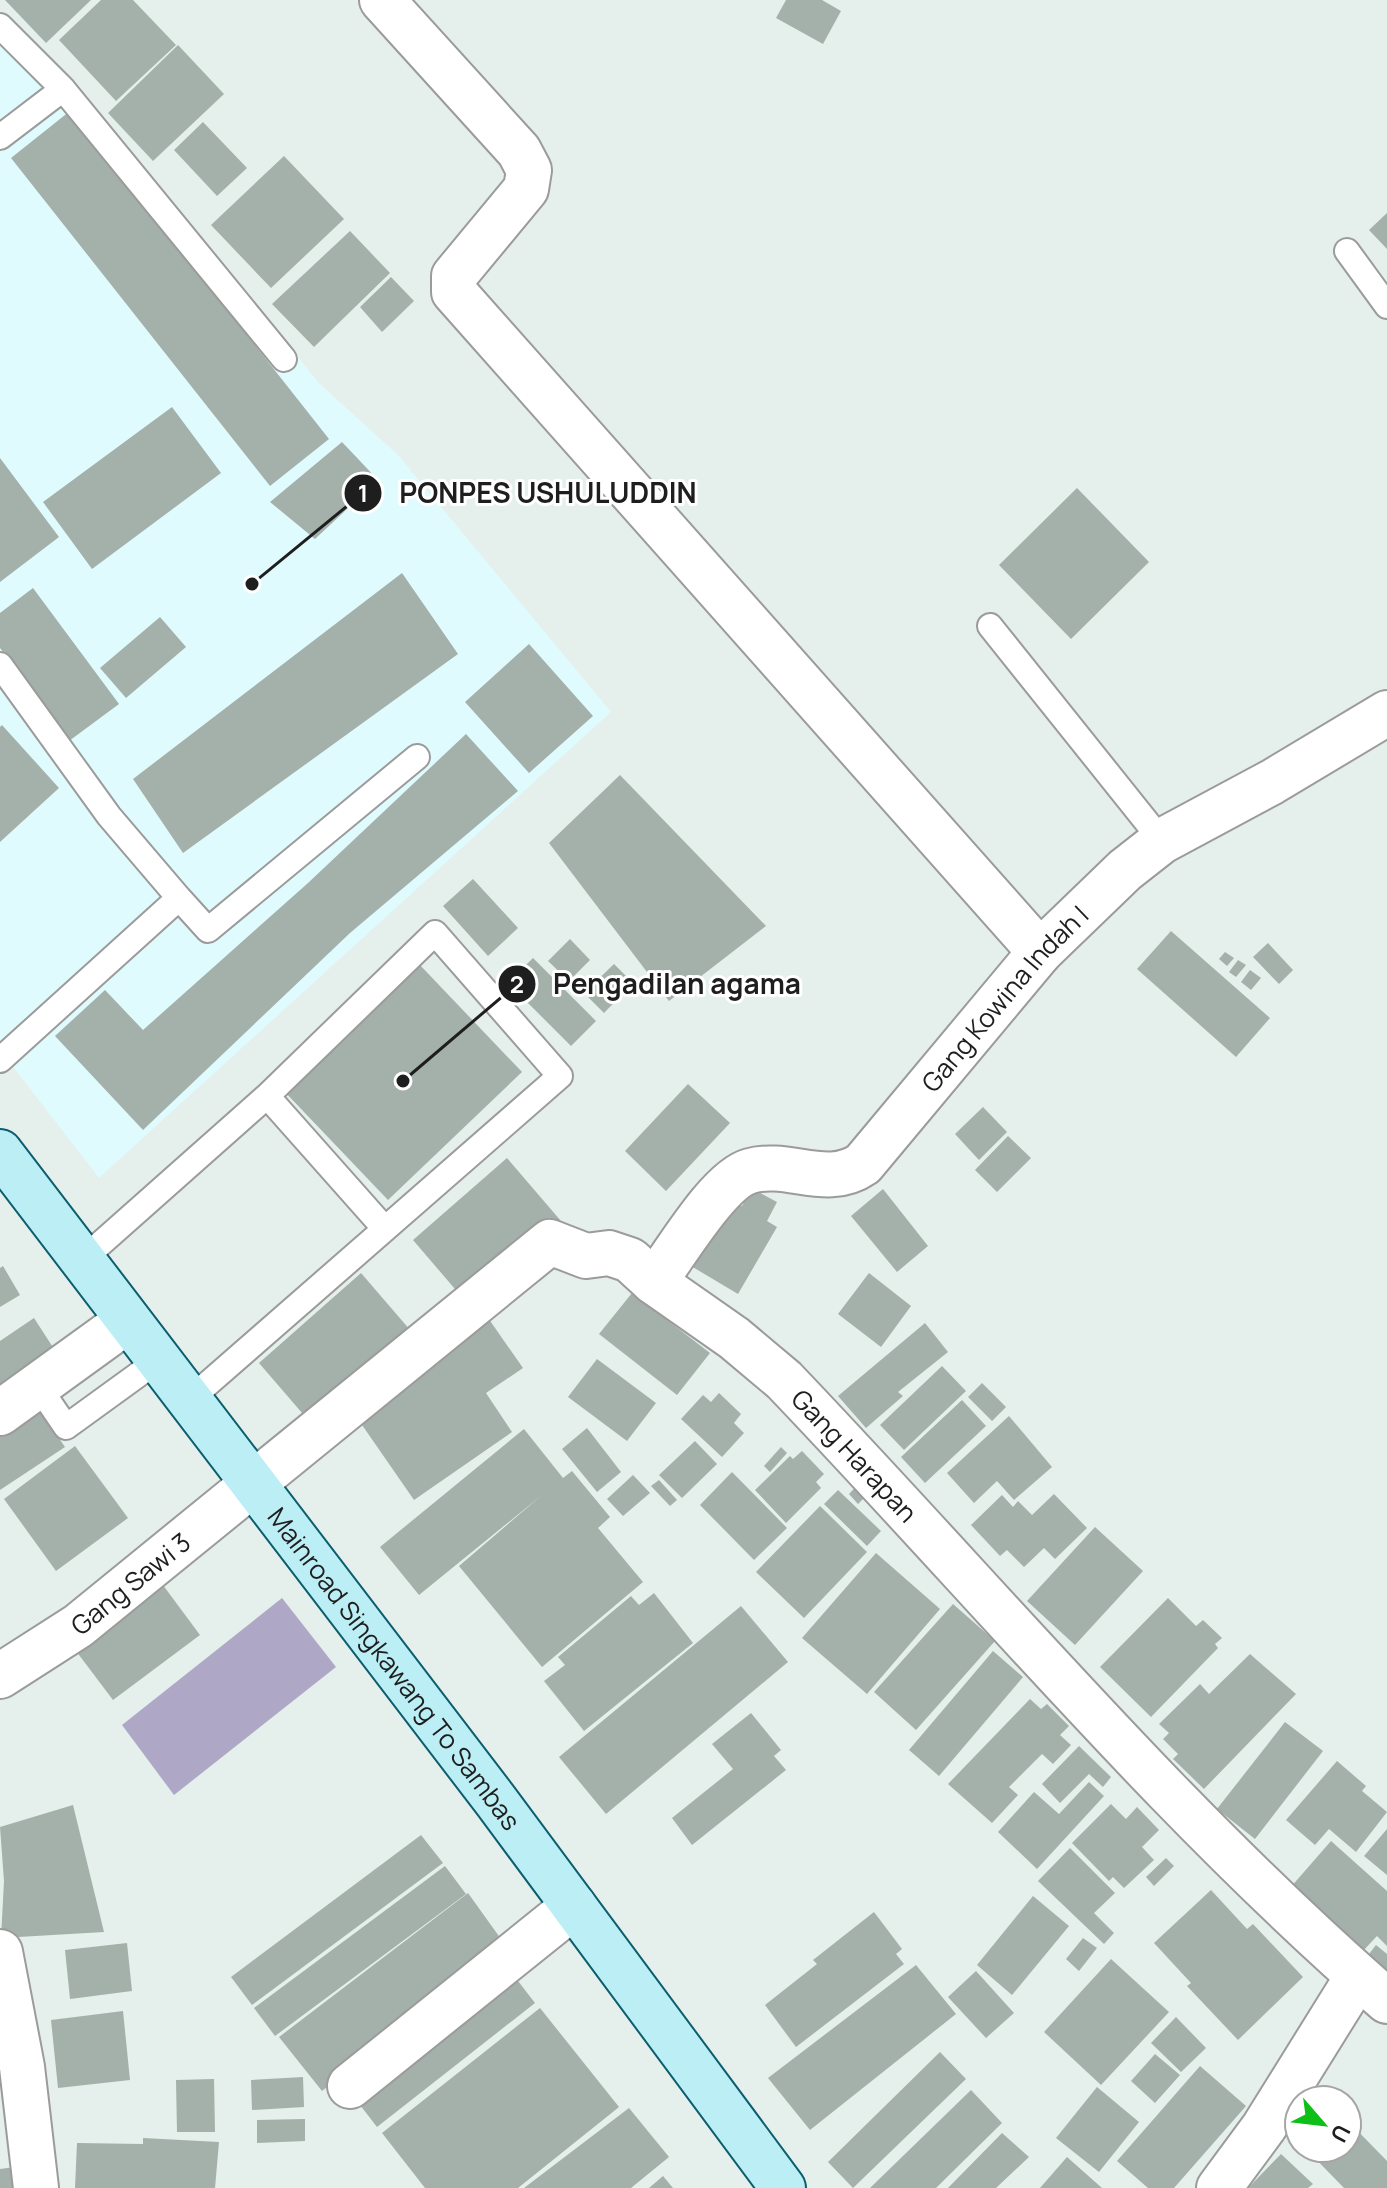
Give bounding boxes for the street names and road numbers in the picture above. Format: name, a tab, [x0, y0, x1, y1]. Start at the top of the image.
street label: Gang Kowina Indah I	[913, 897, 1096, 1099]
street label: Gang Harapan	[784, 1381, 926, 1530]
street label: Mainroad Singkawang To Sambas	[260, 1500, 529, 1837]
street label: Gang Sawi 3	[63, 1524, 198, 1643]

